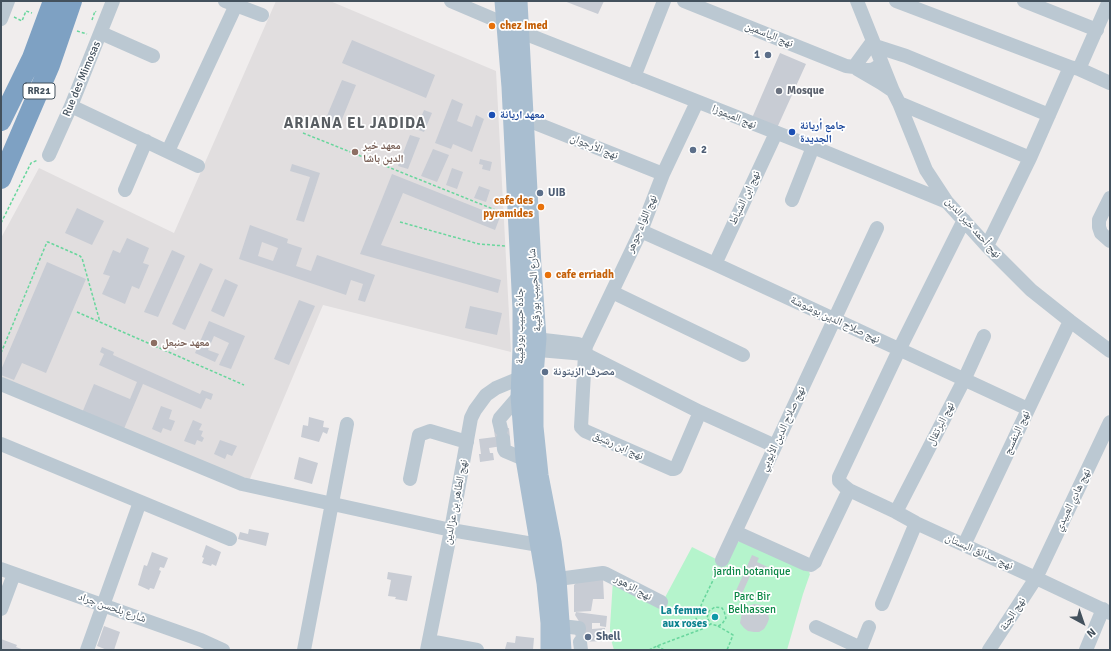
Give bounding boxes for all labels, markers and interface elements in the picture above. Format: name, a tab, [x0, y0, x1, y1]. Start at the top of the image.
place label: chez Imed	[500, 19, 548, 33]
street label: نهج الياسمين	[743, 19, 795, 51]
marker: chez Imed	[487, 21, 497, 31]
street label: Rue des Mimosas	[60, 39, 104, 119]
place label: 1	[754, 48, 760, 62]
marker: 1	[763, 50, 773, 60]
road number: RR21	[23, 83, 55, 99]
place label: Mosque	[787, 84, 824, 98]
marker: Mosque	[774, 86, 784, 96]
street label: نهج الميموزا	[710, 102, 758, 132]
place label: معهد اريانة	[500, 108, 545, 122]
marker: معهد اريانة	[487, 110, 497, 120]
district label: ARIANA EL JADIDA	[284, 115, 426, 133]
place label: جامع أريانة الجديدة	[800, 119, 846, 145]
marker: جامع أريانة الجديدة	[787, 127, 797, 137]
street label: نهج الأرجوان	[568, 131, 620, 163]
place label: معهد خير الدين باشا	[363, 139, 404, 165]
place label: 2	[701, 143, 707, 157]
marker: 2	[688, 145, 698, 155]
marker: معهد خير الدين باشا	[350, 147, 360, 157]
street label: نهج ابن الشباط	[727, 169, 763, 227]
place label: UIB	[548, 186, 566, 200]
marker: UIB	[535, 188, 545, 198]
street label: نهج اللواء جوهر	[624, 193, 660, 255]
place label: cafe des pyramides	[483, 194, 533, 220]
street label: نهج أحمد خير الدين	[942, 195, 1004, 261]
marker: cafe des pyramides	[536, 202, 546, 212]
street label: شارع الحبيب بورقيبة	[526, 248, 544, 332]
place label: cafe erriadh	[556, 268, 614, 282]
marker: cafe erriadh	[543, 270, 553, 280]
street label: جادة حبيب بورقيبة	[513, 288, 527, 364]
street label: نهج صلاح الدين بوشوشة	[788, 293, 882, 347]
place label: معهد حنبعل	[162, 336, 210, 350]
marker: معهد حنبعل	[149, 338, 159, 348]
place label: مصرف الزيتونة	[553, 365, 615, 379]
marker: مصرف الزيتونة	[540, 367, 550, 377]
street label: نهج صلاح الدين الأيوبي	[758, 384, 808, 474]
street label: نهج البرتقال	[924, 400, 958, 448]
street label: نهج البنفسج	[1001, 409, 1033, 457]
street label: نهج ابن رشيق	[591, 429, 645, 463]
street label: نهج الطاهر بن عزالدين	[441, 458, 471, 546]
street label: نهج هادي العبيدي	[1052, 467, 1094, 533]
street label: نهج حدائق البستان	[943, 531, 1015, 573]
park label: jardin botanique	[714, 565, 790, 579]
street label: نهج الزهور	[612, 572, 654, 604]
street label: شارع بلحسن جراد	[76, 590, 148, 626]
park label: Parc Bir Belhassen	[728, 590, 776, 616]
street label: نهج الجنة	[997, 595, 1029, 633]
north arrow	[1063, 603, 1103, 643]
place label: La femme aux roses	[661, 604, 707, 630]
marker: La femme aux roses	[710, 612, 720, 622]
text: N	[1084, 625, 1098, 640]
place label: Shell	[596, 630, 620, 644]
marker: Shell	[583, 632, 593, 642]

